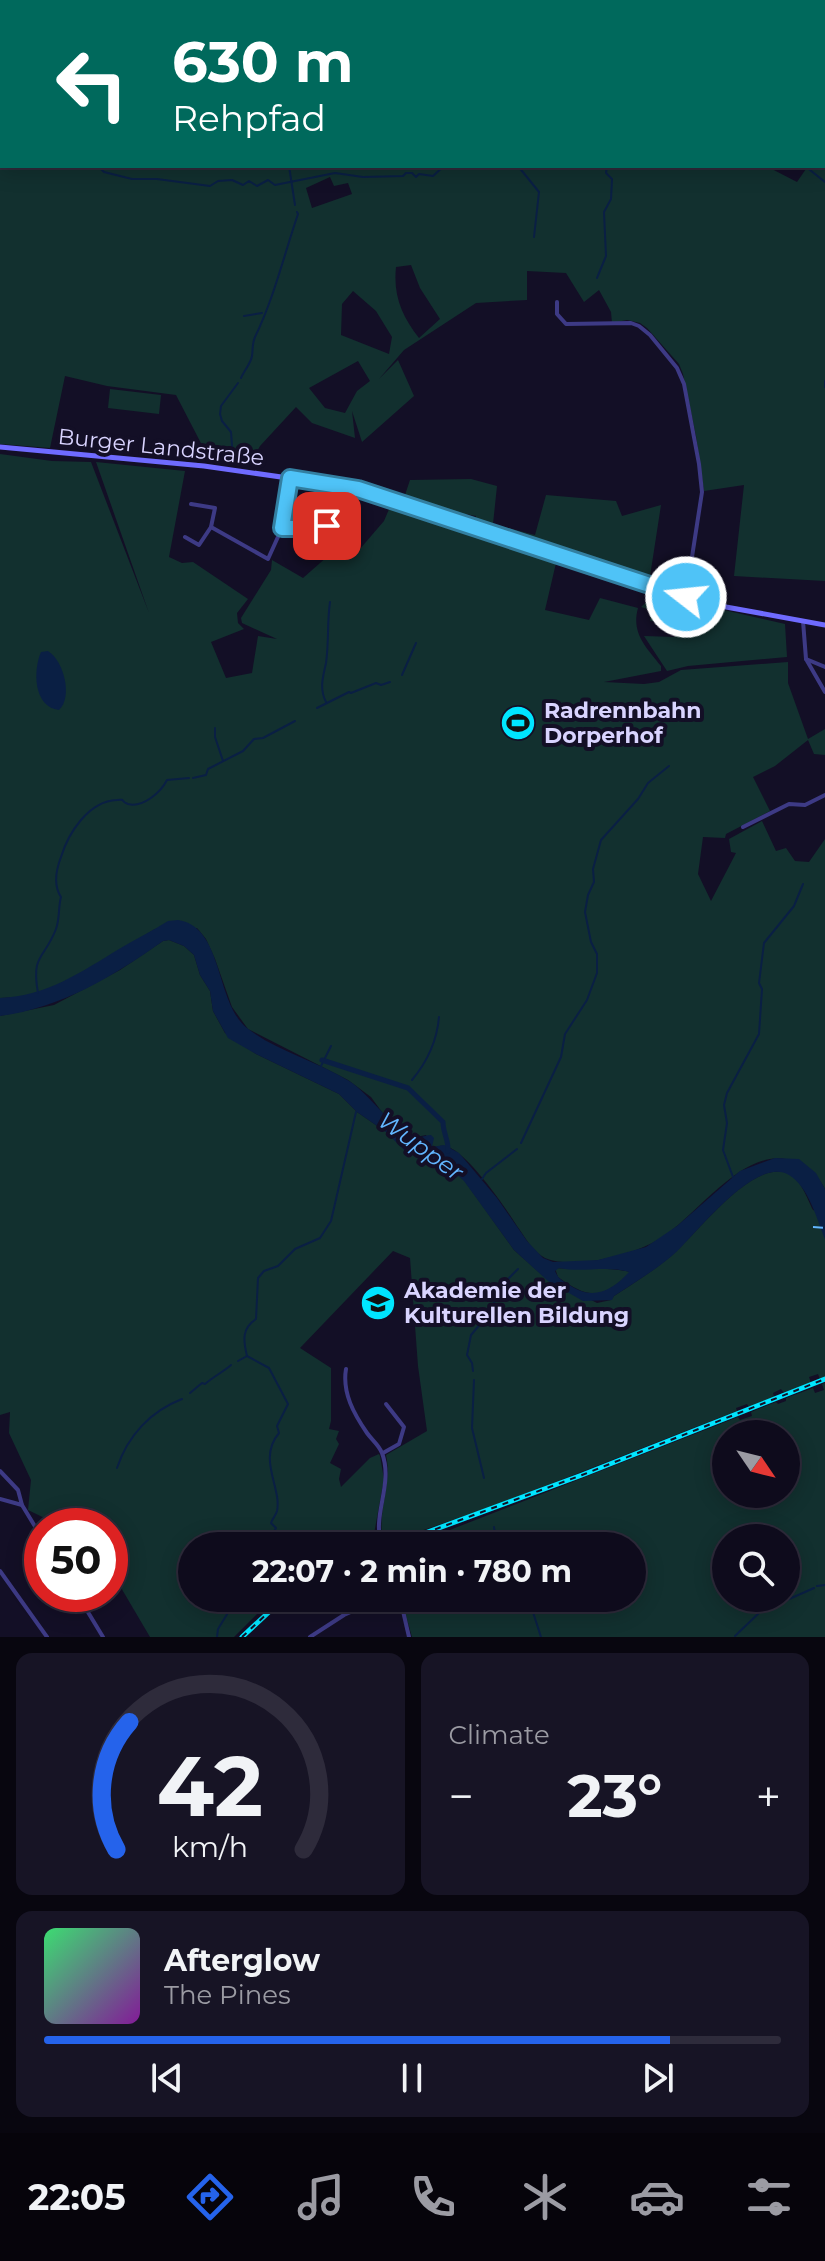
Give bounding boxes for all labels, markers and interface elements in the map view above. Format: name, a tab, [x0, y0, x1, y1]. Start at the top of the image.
text: 630 m	[172, 28, 353, 96]
icon: left	[40, 32, 144, 136]
text: Rehpfad	[172, 96, 326, 140]
street label: Burger Landstraße	[57, 423, 265, 471]
pin	[293, 492, 361, 560]
icon: arrive	[305, 504, 349, 548]
position arrow	[644, 555, 728, 639]
place label: Radrennbahn Dorperhof	[544, 697, 701, 749]
sports icon: Radrennbahn Dorperhof	[499, 704, 537, 742]
water label: Wupper	[373, 1105, 470, 1187]
place label: Akademie der Kulturellen Bildung	[403, 1277, 629, 1329]
school or university icon: Akademie der Kulturellen Bildung	[359, 1284, 397, 1322]
north arrow	[712, 1420, 800, 1508]
map controls	[712, 1420, 800, 1612]
speed limit sign: 50	[24, 1508, 128, 1612]
button: search	[712, 1524, 800, 1612]
text: 22:07 · 2 min · 780 m	[252, 1553, 572, 1590]
text: Climate	[449, 1719, 550, 1751]
text: 42	[157, 1735, 263, 1837]
text: 23°	[567, 1759, 662, 1832]
text: −	[449, 1769, 474, 1823]
text: +	[756, 1769, 781, 1823]
text: km/h	[172, 1829, 248, 1864]
text: Afterglow	[164, 1942, 320, 1979]
text: The Pines	[164, 1979, 291, 2011]
icon: previous	[145, 2056, 189, 2100]
icon: pause	[390, 2056, 434, 2100]
icon: next	[636, 2056, 680, 2100]
icon: directions	[182, 2169, 238, 2225]
icon: music	[293, 2169, 349, 2225]
icon: phone	[405, 2169, 461, 2225]
icon: climate	[517, 2169, 573, 2225]
icon: car	[629, 2169, 685, 2225]
icon: filters	[741, 2169, 797, 2225]
text: 22:05	[28, 2175, 126, 2219]

